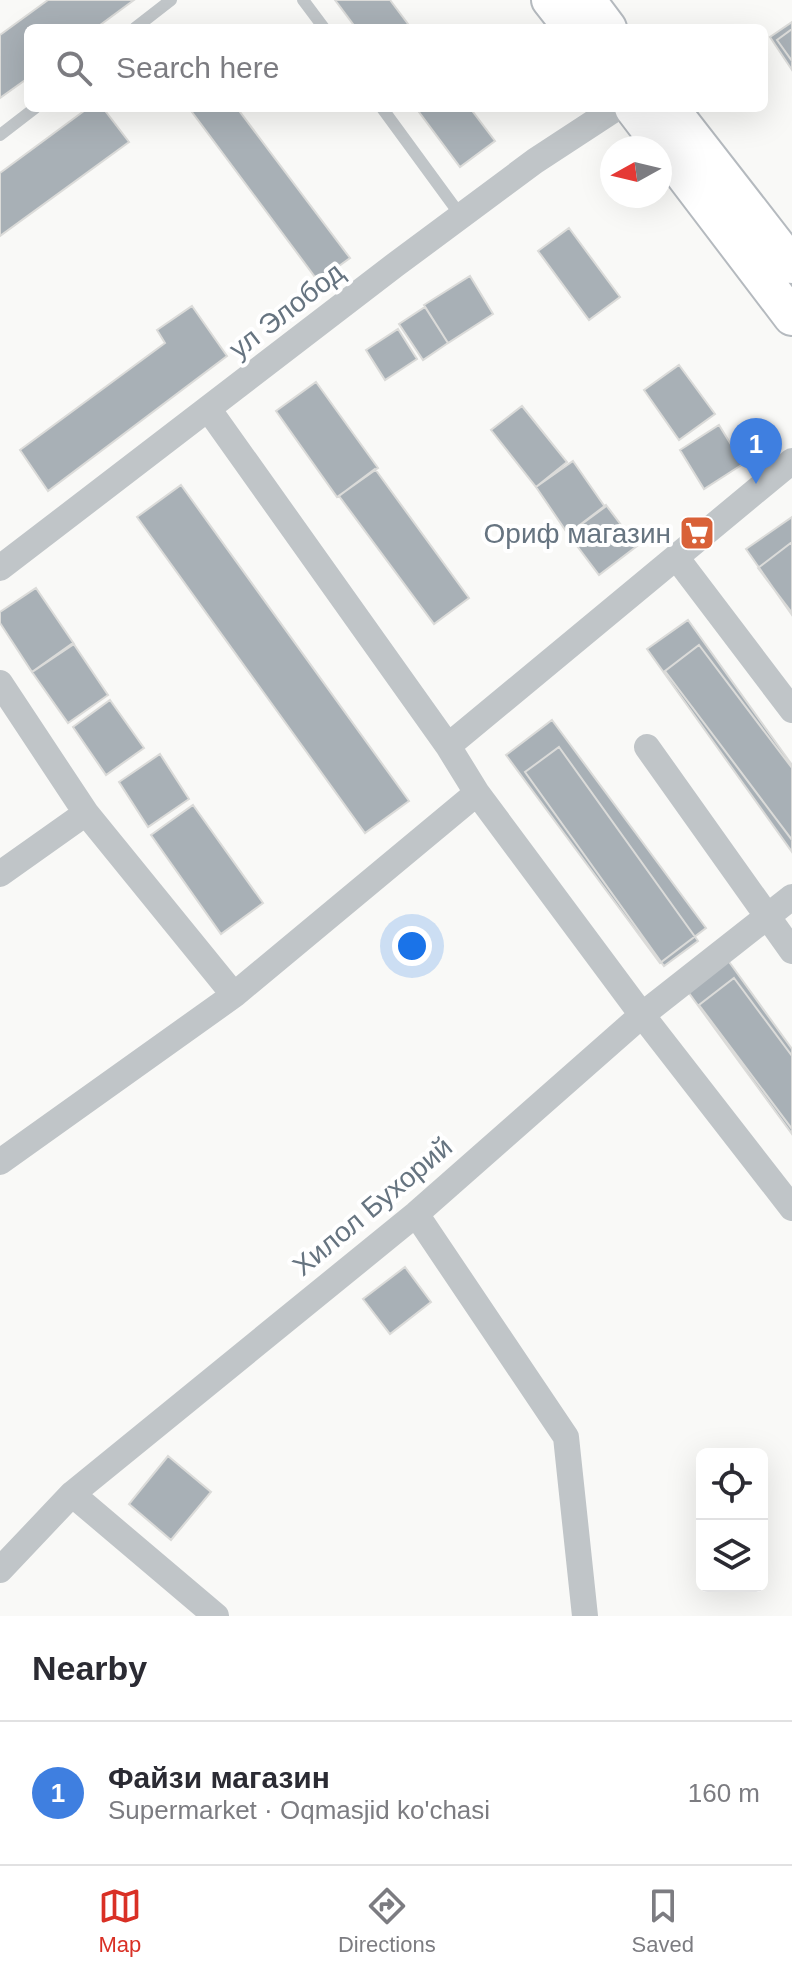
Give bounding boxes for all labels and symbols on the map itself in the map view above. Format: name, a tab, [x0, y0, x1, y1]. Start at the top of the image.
north arrow	[600, 136, 672, 208]
street label: ул Элобод	[223, 256, 350, 365]
pin: 1	[730, 418, 782, 484]
supermarket icon: Ориф магазин	[678, 514, 716, 552]
place label: Ориф магазин	[484, 518, 671, 549]
your location	[392, 926, 432, 966]
street label: Хилол Бухорий	[287, 1131, 458, 1282]

